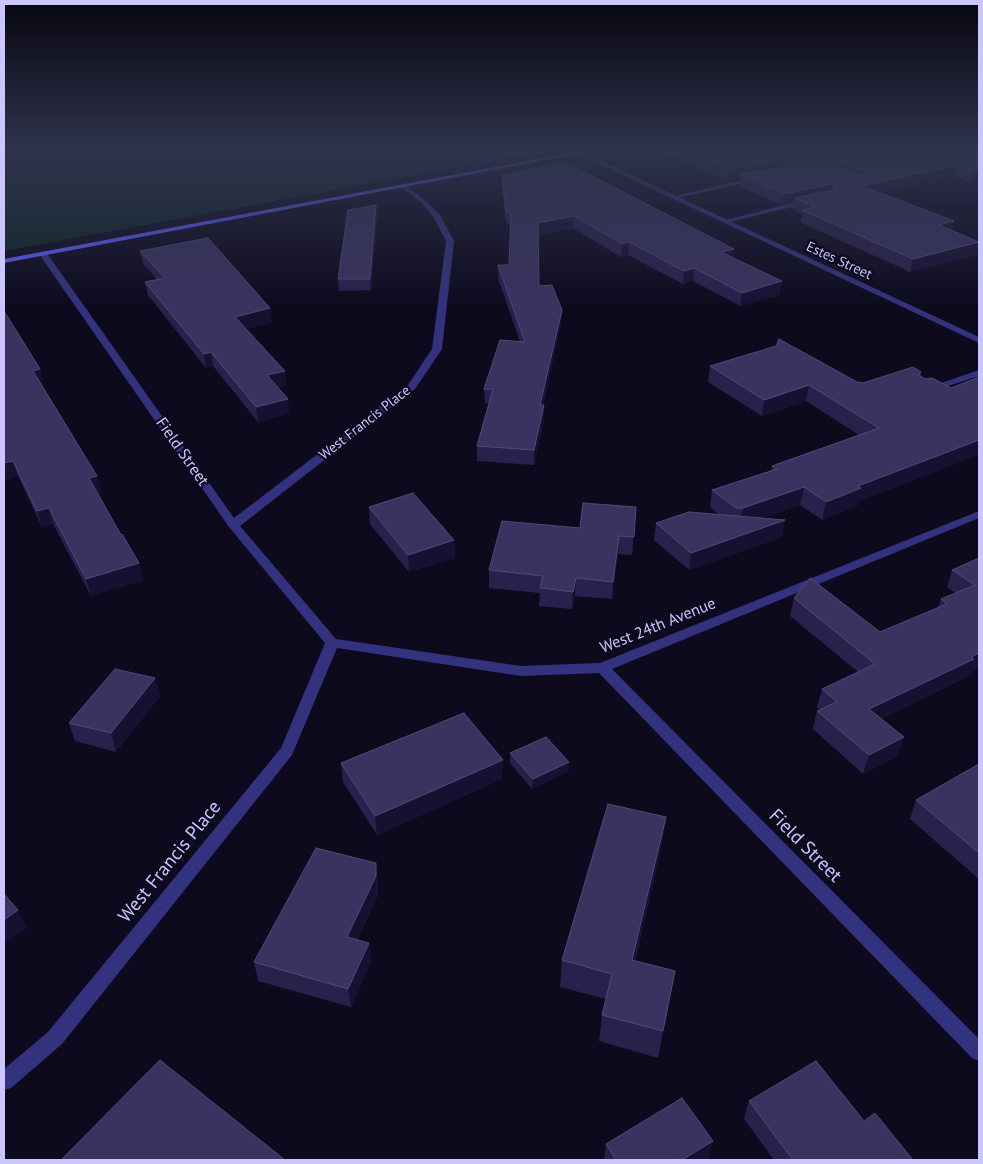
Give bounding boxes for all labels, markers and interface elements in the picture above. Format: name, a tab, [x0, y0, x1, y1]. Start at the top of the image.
street label: Estes Street	[804, 238, 874, 284]
street label: West Francis Place	[316, 382, 414, 464]
street label: Field Street	[151, 414, 213, 490]
street label: West 24th Avenue	[597, 594, 719, 658]
street label: West Francis Place	[114, 796, 226, 928]
street label: Field Street	[764, 805, 846, 887]

